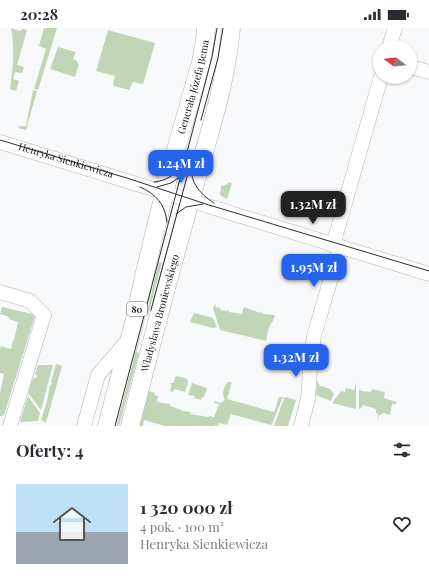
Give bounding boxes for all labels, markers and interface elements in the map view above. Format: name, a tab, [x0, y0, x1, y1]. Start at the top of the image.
text: 20:28	[20, 4, 58, 24]
street label: Generała Józefa Bema	[174, 39, 212, 136]
north arrow	[373, 40, 417, 84]
map controls	[373, 40, 417, 84]
street label: Henryka Sienkiewicza	[17, 139, 115, 181]
pin: 1.24M zł	[140, 150, 222, 184]
text: 1.24M zł	[157, 154, 205, 171]
pin: 1.32M zł	[272, 191, 354, 225]
text: 1.32M zł	[290, 195, 336, 212]
street label: Władysława Broniewskiego	[137, 252, 182, 374]
pin: 1.95M zł	[273, 254, 355, 288]
text: 1.95M zł	[291, 258, 337, 275]
road number: 80	[127, 302, 147, 316]
pin: 1.32M zł	[255, 344, 337, 378]
text: 1.32M zł	[273, 348, 319, 365]
text: Oferty: 4	[16, 439, 84, 461]
icon: filters	[391, 439, 413, 461]
text: 1 320 000 zł	[140, 496, 233, 518]
icon: home	[48, 500, 96, 548]
icon: heart	[391, 513, 413, 535]
text: 4 pok. · 100 m²	[140, 518, 224, 535]
text: Henryka Sienkiewicza	[140, 535, 268, 552]

